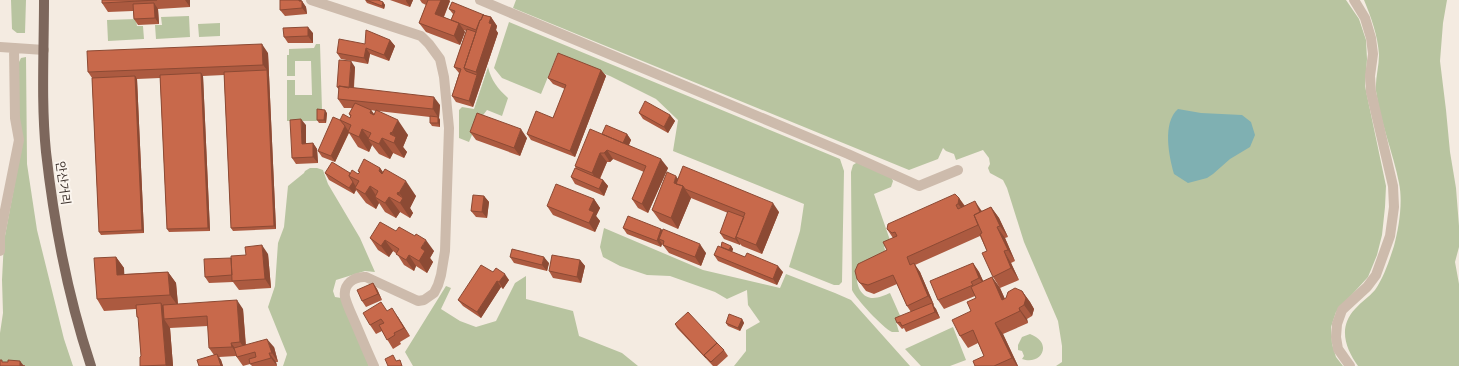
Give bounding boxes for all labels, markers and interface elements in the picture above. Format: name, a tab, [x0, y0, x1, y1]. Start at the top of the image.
street label: 안산거리	[53, 160, 73, 206]

